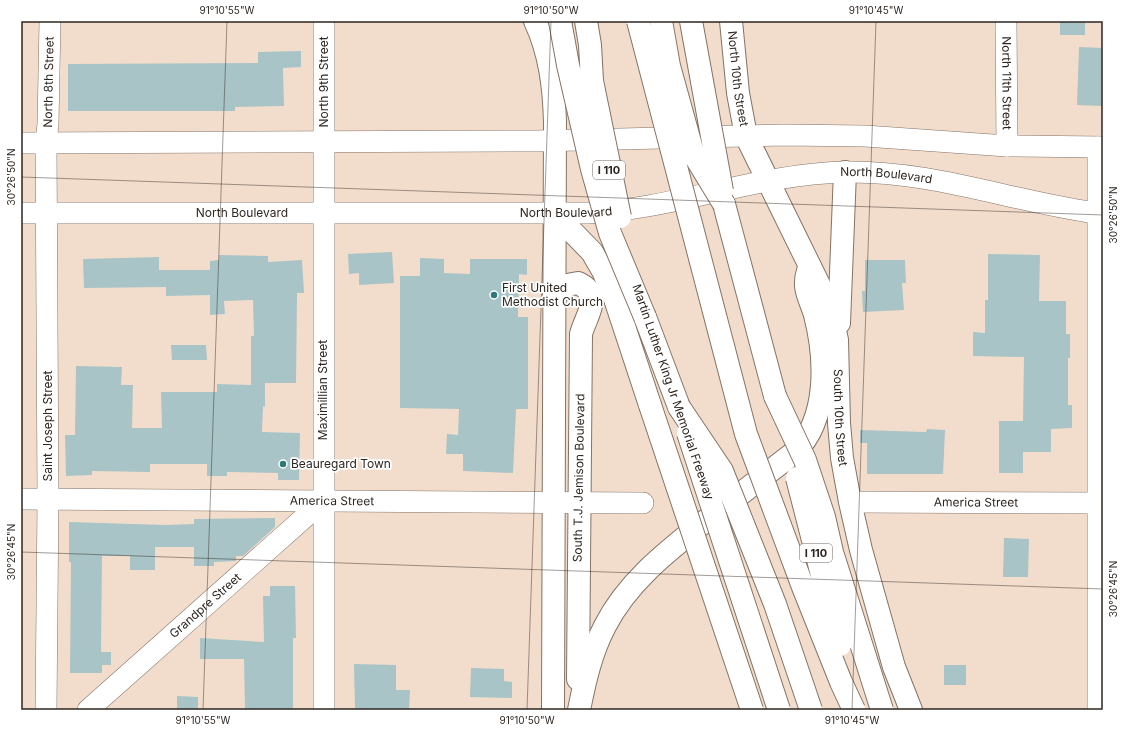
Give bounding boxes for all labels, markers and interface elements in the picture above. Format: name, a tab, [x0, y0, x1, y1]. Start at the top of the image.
text: 91°10'55"W	[200, 4, 255, 16]
text: 91°10'50"W	[523, 4, 579, 16]
text: 91°10'45"W	[849, 4, 903, 16]
street label: North 10th Street	[725, 30, 752, 128]
street label: North 8th Street	[40, 36, 57, 128]
street label: North 9th Street	[316, 36, 331, 128]
street label: North 11th Street	[999, 36, 1015, 130]
text: 30°26'50"N	[5, 149, 17, 205]
road number: I 110	[593, 161, 625, 179]
street label: North Boulevard	[840, 164, 933, 187]
text: 30°26'50"N	[1107, 187, 1119, 243]
street label: North Boulevard	[520, 203, 613, 220]
street label: North Boulevard	[196, 205, 288, 220]
place label: First United Methodist Church	[502, 280, 603, 309]
street label: Martin Luther King Jr Memorial Freeway	[629, 282, 718, 502]
marker: First United Methodist Church	[489, 290, 499, 300]
street label: Maximillian Street	[315, 340, 330, 440]
street label: South 10th Street	[831, 369, 851, 467]
street label: Saint Joseph Street	[40, 371, 55, 481]
street label: South T.J. Jemison Boulevard	[570, 394, 587, 562]
place label: Beauregard Town	[291, 456, 391, 471]
marker: Beauregard Town	[278, 459, 288, 469]
street label: America Street	[290, 493, 374, 508]
street label: America Street	[934, 494, 1018, 510]
text: 30°26'45"N	[5, 524, 17, 580]
road number: I 110	[800, 544, 832, 562]
text: 30°26'45"N	[1107, 561, 1119, 617]
street label: Grandpre Street	[166, 570, 244, 641]
text: 91°10'55"W	[176, 714, 231, 726]
text: 91°10'50"W	[499, 714, 555, 726]
text: 91°10'45"W	[825, 714, 879, 726]

